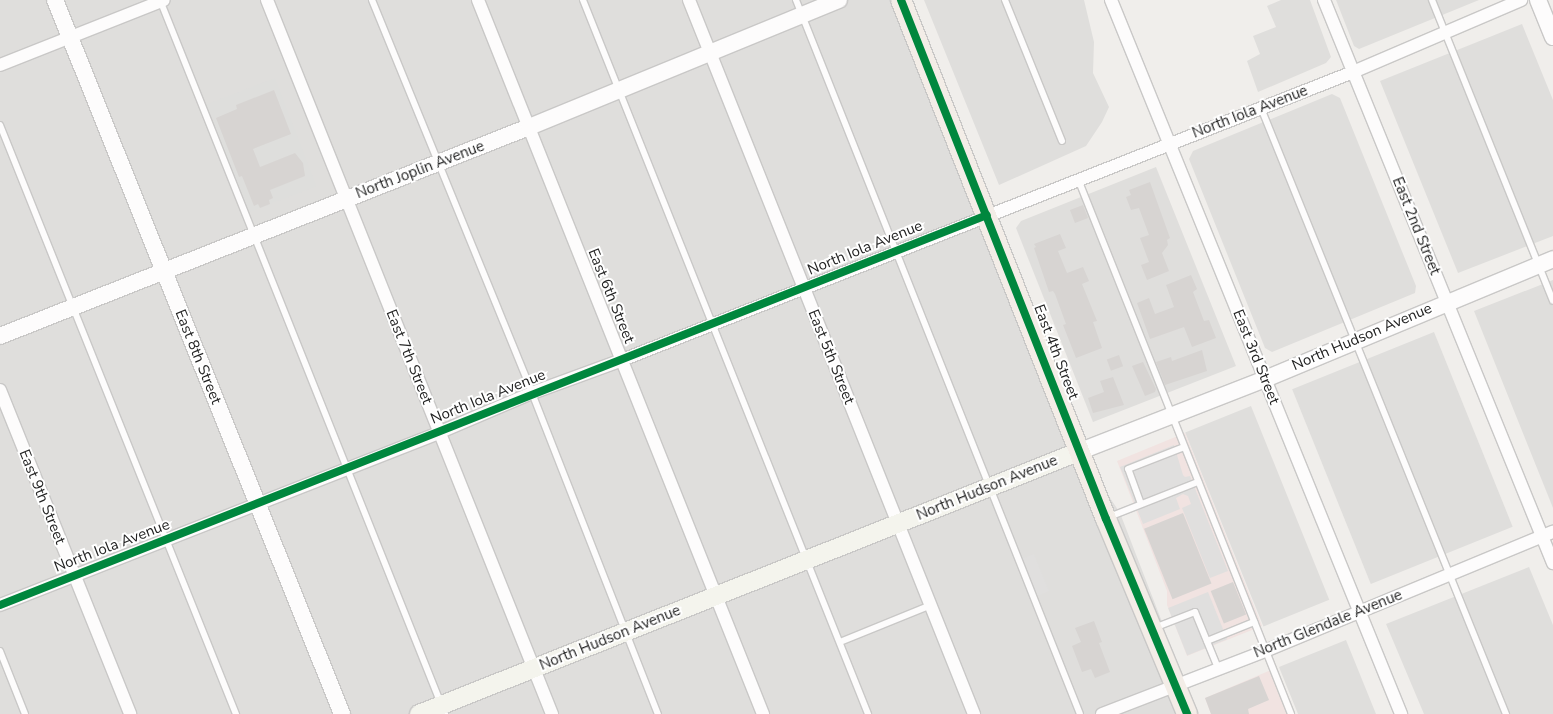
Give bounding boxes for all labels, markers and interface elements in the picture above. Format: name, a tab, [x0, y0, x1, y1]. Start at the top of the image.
street label: North Iola Avenue	[1190, 82, 1310, 142]
street label: North Joplin Avenue	[353, 137, 487, 203]
street label: East 2nd Street	[1388, 174, 1444, 278]
street label: North Iola Avenue	[805, 217, 925, 279]
street label: East 6th Street	[584, 246, 638, 346]
street label: North Hudson Avenue	[1289, 299, 1435, 375]
street label: East 4th Street	[1030, 302, 1082, 402]
street label: East 8th Street	[171, 307, 225, 407]
street label: East 7th Street	[382, 307, 436, 407]
street label: East 5th Street	[804, 307, 858, 407]
street label: East 3rd Street	[1229, 307, 1283, 407]
street label: North Iola Avenue	[428, 366, 548, 428]
street label: East 9th Street	[15, 447, 69, 547]
street label: North Hudson Avenue	[914, 451, 1060, 525]
street label: North Iola Avenue	[52, 516, 172, 576]
street label: North Glendale Avenue	[1251, 586, 1405, 662]
street label: North Hudson Avenue	[537, 601, 683, 675]

